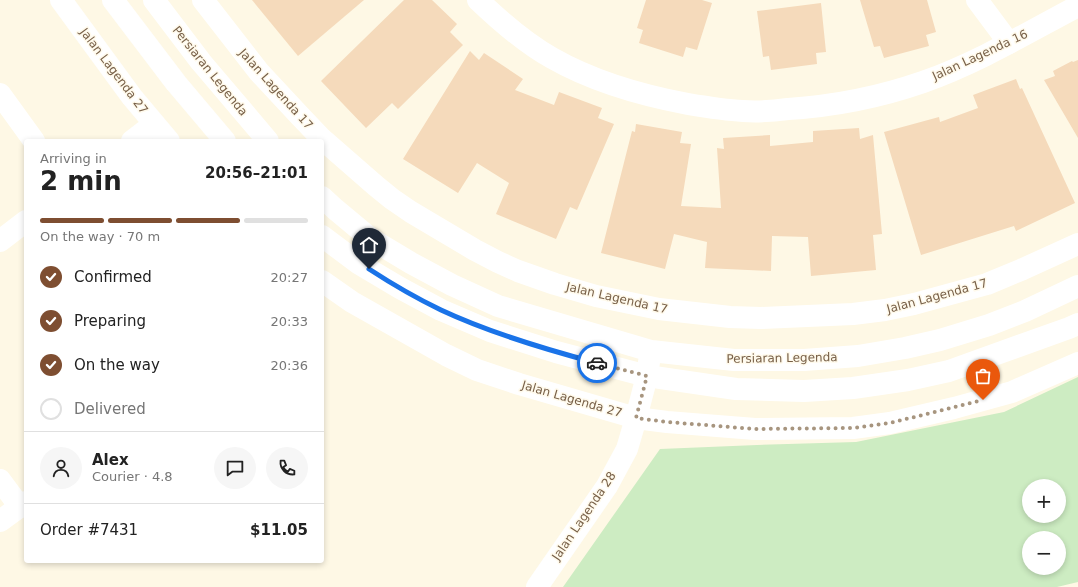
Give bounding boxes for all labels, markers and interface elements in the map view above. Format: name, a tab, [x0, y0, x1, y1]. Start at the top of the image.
street label: Persiaran Legenda	[170, 23, 250, 119]
street label: Jalan Lagenda 27	[77, 25, 151, 117]
street label: Jalan Lagenda 16	[929, 27, 1030, 84]
street label: Jalan Lagenda 17	[235, 45, 316, 132]
text: Arriving in	[40, 151, 107, 166]
text: 20:56–21:01	[205, 164, 308, 182]
text: 2 min	[40, 166, 122, 196]
pin	[352, 228, 386, 269]
text: On the way · 70 m	[40, 229, 160, 244]
icon: home	[358, 234, 380, 256]
icon: check	[40, 266, 62, 288]
text: Confirmed	[74, 268, 152, 286]
text: 20:27	[271, 270, 308, 285]
street label: Jalan Lagenda 17	[884, 276, 989, 316]
street label: Jalan Lagenda 17	[564, 279, 669, 316]
icon: check	[40, 310, 62, 332]
text: Preparing	[74, 312, 146, 330]
text: 20:33	[271, 314, 308, 329]
courier	[577, 343, 617, 383]
street label: Persiaran Legenda	[726, 350, 838, 366]
icon: car	[586, 352, 608, 374]
icon: check	[40, 354, 62, 376]
text: On the way	[74, 356, 160, 374]
text: 20:36	[271, 358, 308, 373]
pin	[966, 359, 1000, 400]
icon: bag	[972, 365, 994, 387]
street label: Jalan Lagenda 27	[519, 378, 624, 420]
text: Delivered	[74, 400, 146, 418]
button: person	[40, 447, 82, 489]
button: chat	[214, 447, 256, 489]
button: phone	[266, 447, 308, 489]
text: Alex	[92, 451, 129, 469]
text: Courier · 4.8	[92, 469, 173, 484]
street label: Jalan Lagenda 28	[549, 469, 619, 564]
map controls	[1022, 479, 1066, 575]
button: +	[1022, 479, 1066, 523]
text: Order #7431	[40, 521, 138, 539]
text: $11.05	[250, 521, 308, 539]
button: −	[1022, 531, 1066, 575]

